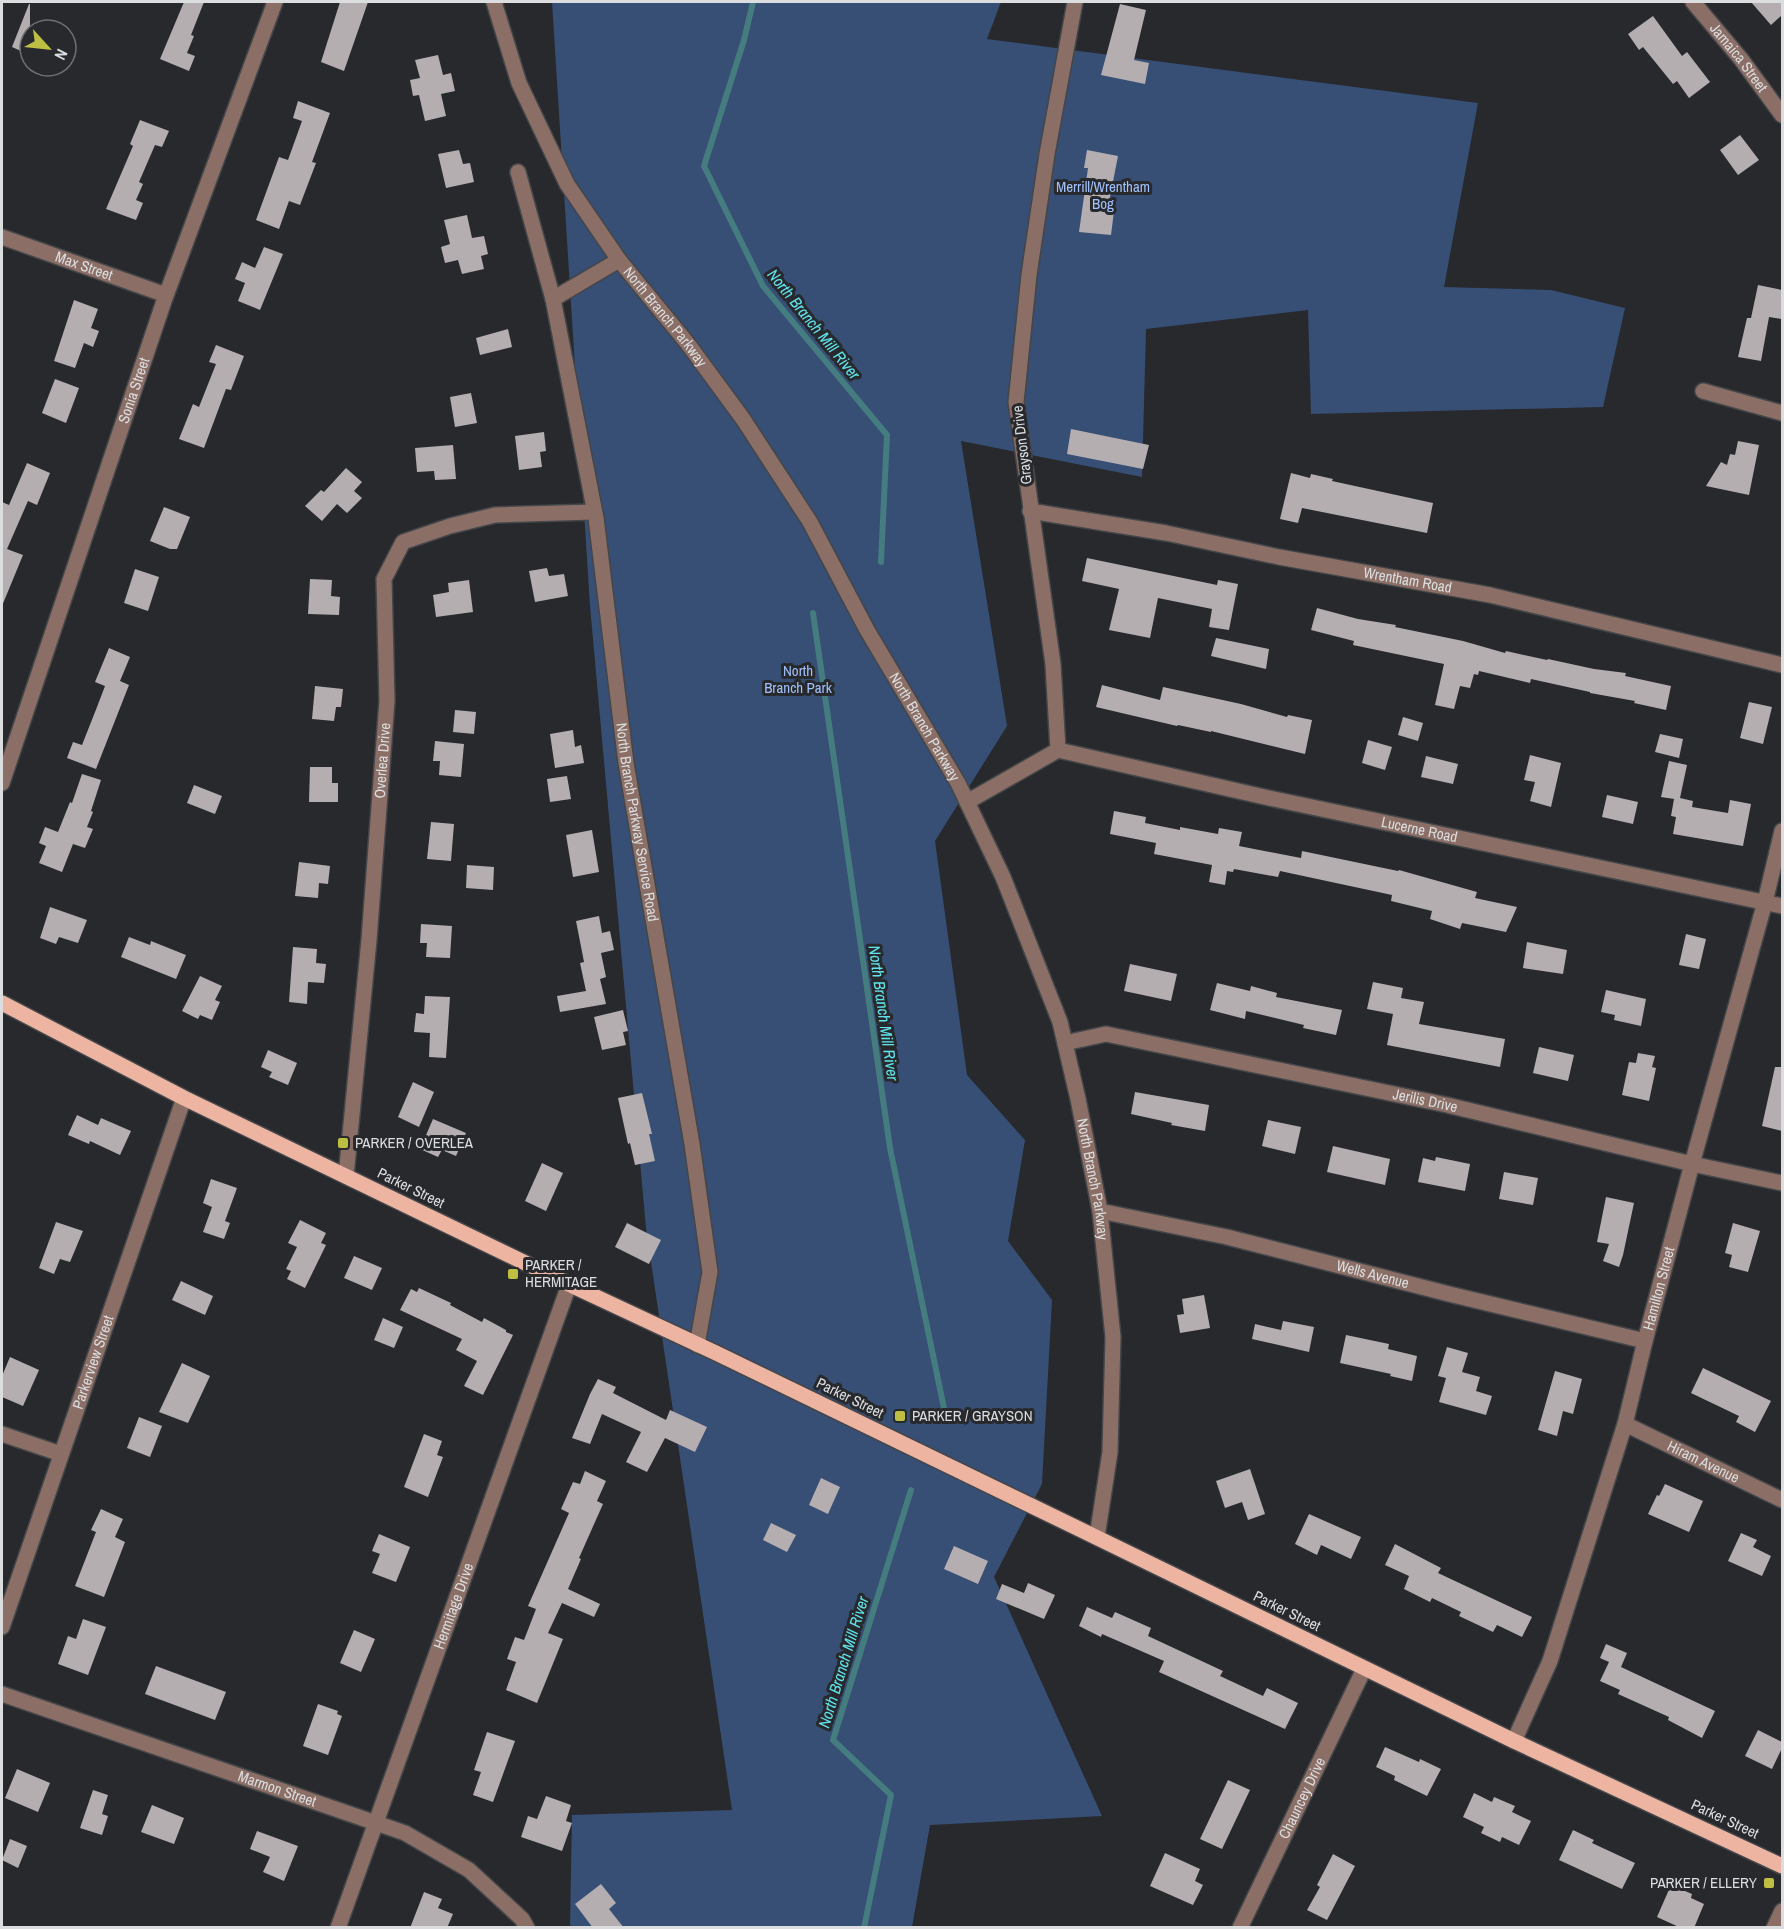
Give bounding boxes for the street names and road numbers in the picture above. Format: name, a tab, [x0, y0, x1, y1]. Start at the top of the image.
street label: Jamaica Street	[1705, 18, 1773, 97]
street label: Max Street	[53, 246, 116, 286]
street label: North Branch Parkway	[619, 262, 713, 372]
street label: Sonia Street	[113, 354, 154, 426]
street label: Grayson Drive	[1006, 404, 1037, 486]
street label: Wrentham Road	[1362, 561, 1454, 598]
street label: North Branch Parkway	[884, 668, 966, 786]
street label: Overlea Drive	[369, 722, 395, 799]
street label: North Branch Parkway Service Road	[611, 722, 664, 923]
street label: Lucerne Road	[1379, 811, 1459, 847]
street label: Jerilis Drive	[1391, 1083, 1460, 1117]
street label: North Branch Parkway	[1072, 1116, 1114, 1242]
street label: Parker Street	[374, 1162, 449, 1213]
street label: Hamilton Street	[1637, 1244, 1680, 1332]
street label: Wells Avenue	[1334, 1255, 1411, 1293]
street label: Parkerview Street	[67, 1312, 119, 1412]
street label: Parker Street	[813, 1372, 888, 1423]
street label: Hiram Avenue	[1664, 1435, 1743, 1488]
street label: Hermitage Drive	[428, 1560, 478, 1652]
street label: Parker Street	[1250, 1585, 1325, 1636]
street label: Chauncey Drive	[1273, 1753, 1330, 1842]
street label: Marmon Street	[235, 1765, 320, 1812]
street label: Parker Street	[1688, 1794, 1763, 1844]

